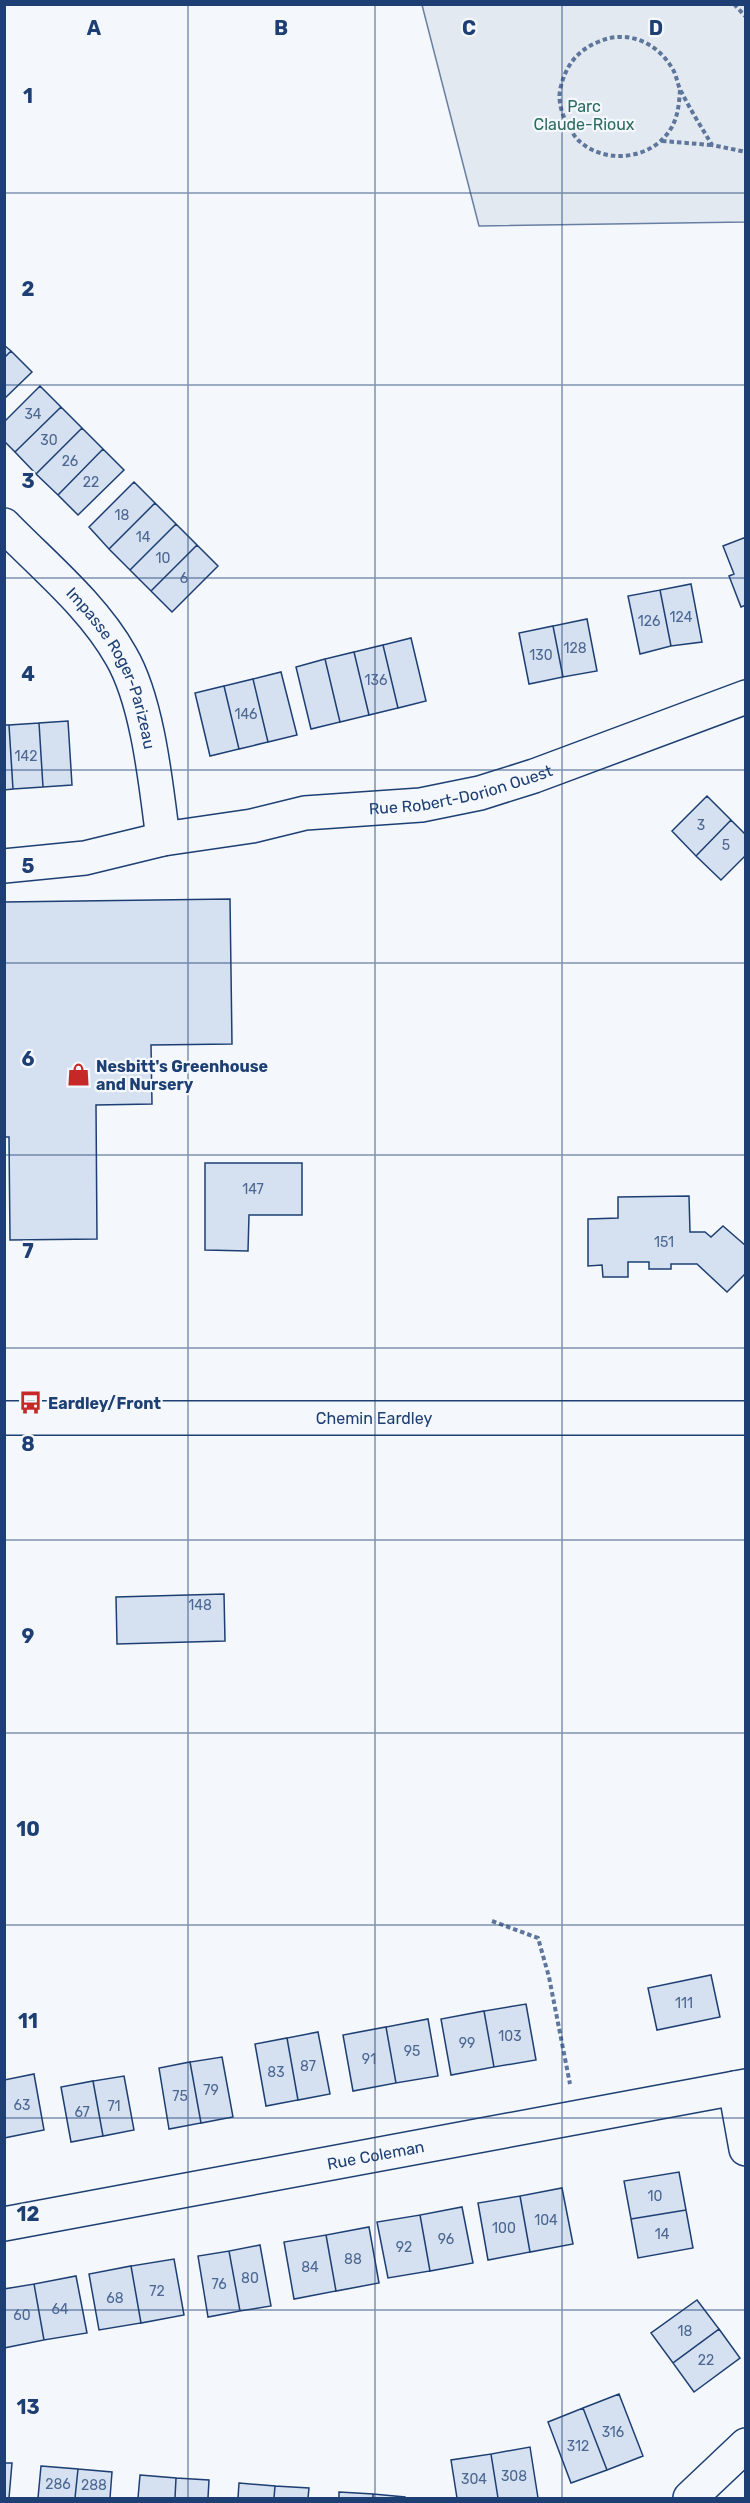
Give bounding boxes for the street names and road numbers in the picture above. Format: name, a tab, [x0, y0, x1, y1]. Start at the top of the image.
street label: Impasse Roger-Parizeau	[63, 583, 160, 751]
street label: Rue Robert-Dorion Ouest	[368, 761, 555, 818]
street label: Chemin Eardley	[316, 1409, 432, 1428]
street label: Rue Coleman	[325, 2137, 426, 2173]

